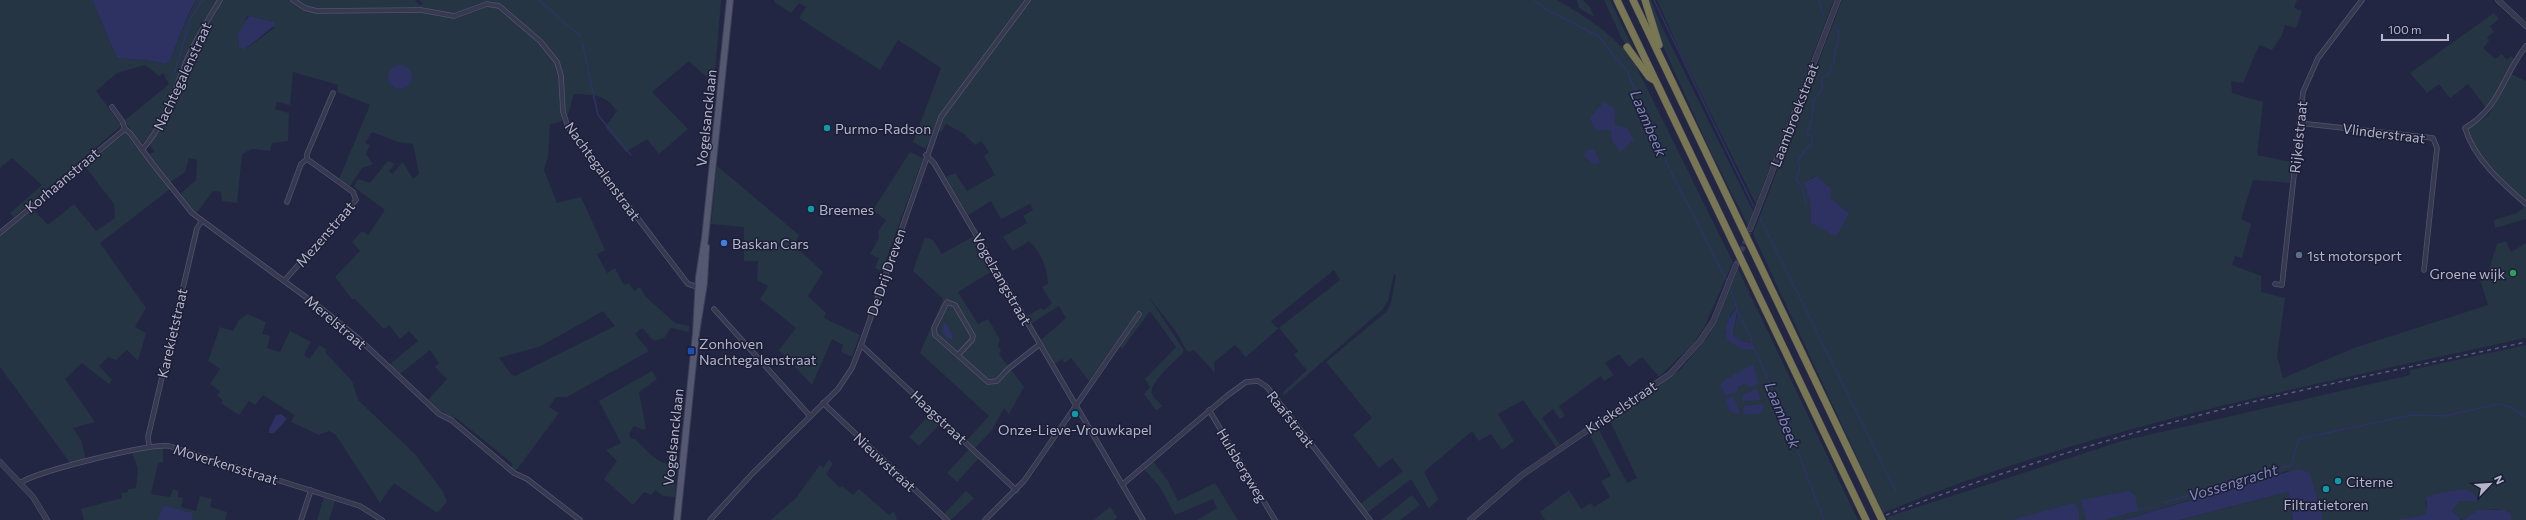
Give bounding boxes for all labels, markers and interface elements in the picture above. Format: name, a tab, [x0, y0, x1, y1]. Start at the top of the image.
scale bar	[2382, 16, 2448, 42]
street label: Nachtegalenstraat	[149, 19, 215, 133]
text: 100 m	[2388, 22, 2422, 36]
street label: Laambroekstraat	[1766, 60, 1822, 169]
street label: Vogelsancklaan	[692, 68, 720, 168]
water label: Laambeek	[1627, 87, 1671, 160]
street label: Rijkelstraat	[2286, 100, 2310, 174]
street label: Nachtegalenstraat	[562, 118, 645, 224]
street label: Vlinderstraat	[2342, 119, 2427, 147]
place label: Purmo-Radson	[835, 120, 931, 137]
marker: Purmo-Radson	[822, 123, 832, 133]
street label: Korhaanstraat	[22, 144, 103, 216]
street label: Mezenstraat	[292, 198, 358, 270]
place label: Breemes	[819, 201, 874, 218]
marker: Breemes	[806, 204, 816, 214]
street label: De Drij Dreven	[863, 226, 909, 318]
street label: Vogelzangstraat	[969, 230, 1035, 328]
place label: Baskan Cars	[732, 235, 809, 252]
marker: Baskan Cars	[719, 238, 729, 248]
place label: 1st motorsport	[2307, 247, 2402, 264]
marker: 1st motorsport	[2294, 250, 2304, 260]
place label: Groene wijk	[2430, 265, 2505, 282]
marker: Groene wijk	[2508, 268, 2518, 278]
street label: Karekietstraat	[153, 286, 191, 380]
street label: Merelstraat	[302, 291, 370, 353]
place label: Zonhoven Nachtegalenstraat	[699, 335, 817, 368]
marker: Zonhoven Nachtegalenstraat	[686, 346, 696, 356]
street label: Kriekelstraat	[1582, 377, 1660, 437]
water label: Laambeek	[1762, 379, 1805, 452]
street label: Vogelsancklaan	[659, 387, 687, 487]
street label: Haagstraat	[907, 387, 971, 447]
street label: Raafstraat	[1264, 387, 1319, 451]
marker: Onze-Lieve-Vrouwkapel	[1070, 409, 1080, 419]
place label: Onze-Lieve-Vrouwkapel	[998, 421, 1152, 438]
street label: Hulsbergweg	[1213, 425, 1271, 505]
street label: Nieuwstraat	[851, 429, 920, 495]
street label: Moverkensstraat	[172, 440, 281, 488]
water label: Vossengracht	[2186, 460, 2281, 504]
north arrow	[2470, 464, 2510, 504]
place label: Citerne	[2346, 473, 2393, 490]
text: N	[2492, 473, 2507, 486]
marker: Citerne	[2333, 476, 2343, 486]
marker: Filtratietoren	[2321, 484, 2331, 494]
place label: Filtratietoren	[2283, 496, 2369, 513]

